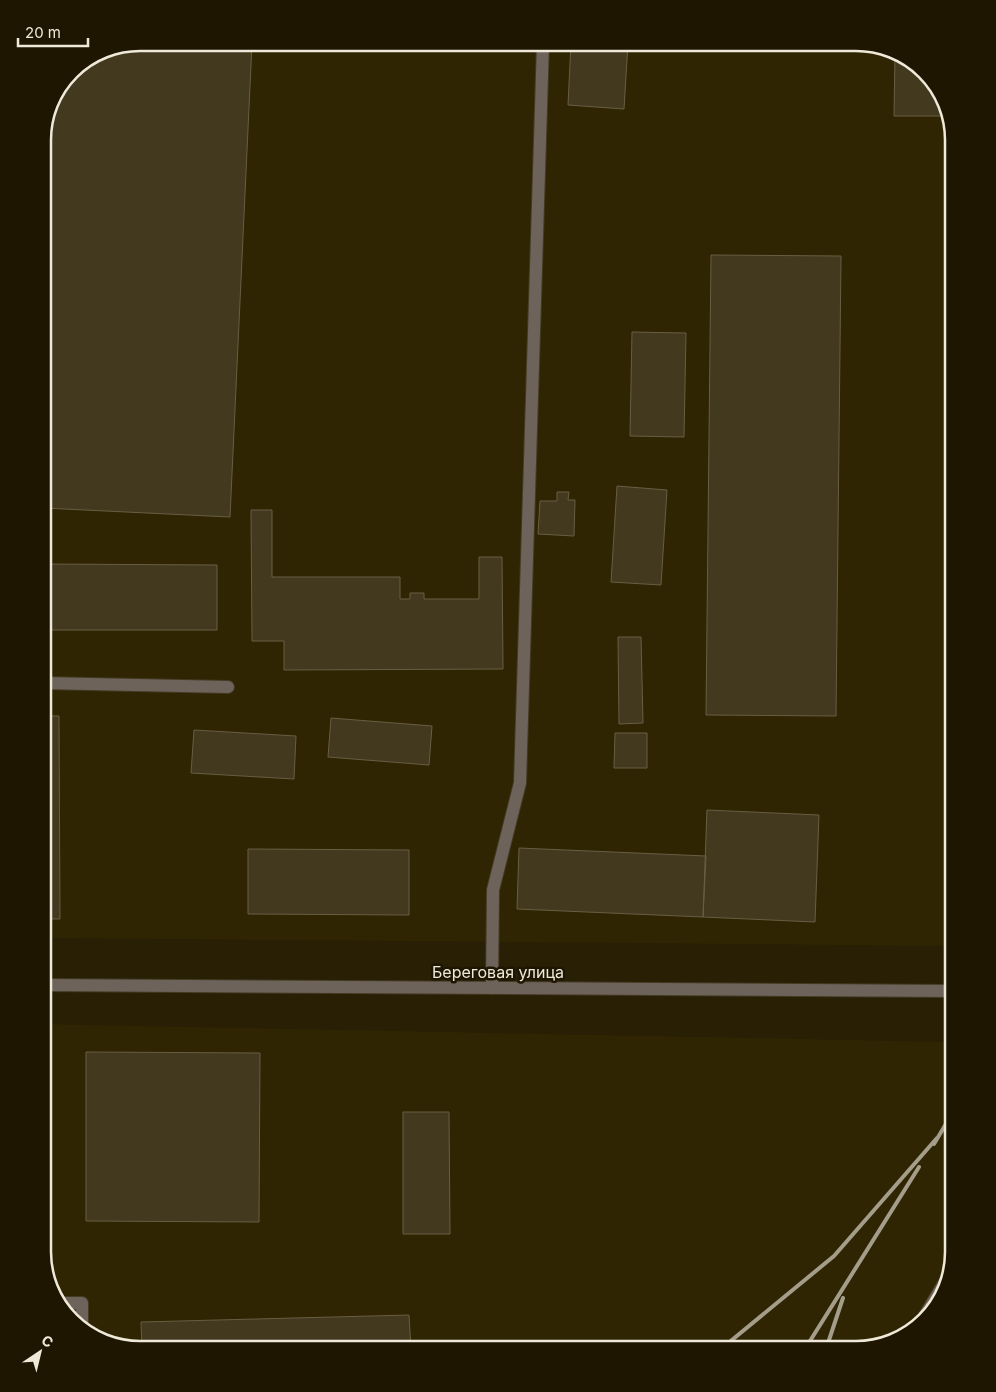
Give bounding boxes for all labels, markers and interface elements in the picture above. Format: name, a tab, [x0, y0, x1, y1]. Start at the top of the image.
scale bar	[18, 15, 88, 47]
text: 20 m	[25, 23, 61, 42]
street label: Береговая улица	[432, 962, 564, 982]
north arrow	[15, 1327, 65, 1377]
text: С	[39, 1331, 57, 1351]

